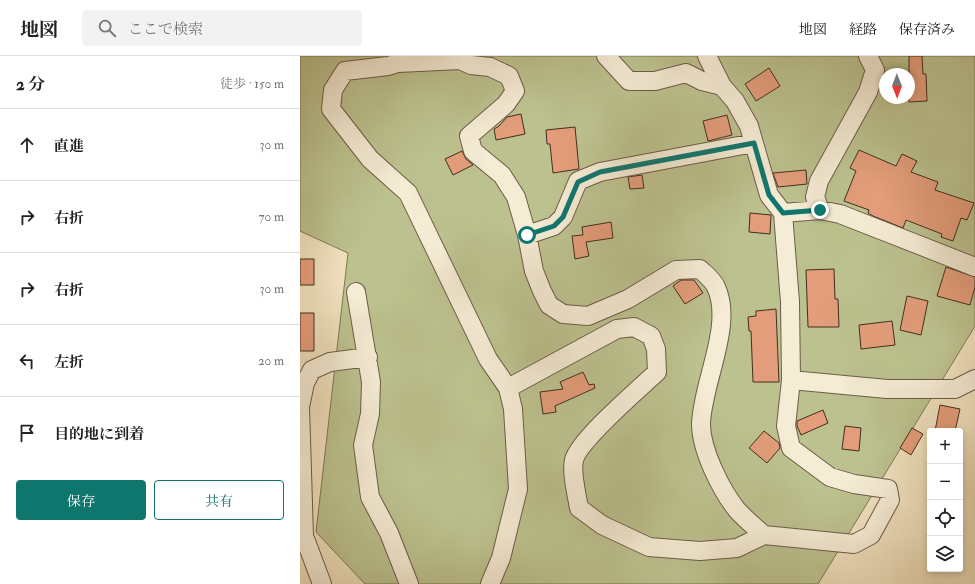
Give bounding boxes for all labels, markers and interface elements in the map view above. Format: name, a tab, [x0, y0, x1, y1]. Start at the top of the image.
search box	[82, 10, 362, 46]
icon: search	[96, 17, 118, 39]
text: 地図	[20, 18, 58, 42]
text: ここで検索	[128, 20, 203, 39]
text: 地図	[799, 21, 827, 38]
text: 経路	[849, 21, 877, 38]
text: 保存済み	[899, 21, 955, 38]
north arrow	[879, 68, 915, 104]
text: 2 分	[16, 74, 45, 95]
text: 徒歩 · 150 m	[220, 76, 284, 92]
icon: ahead	[16, 134, 38, 156]
text: 直進	[54, 137, 84, 156]
text: 30 m	[260, 137, 284, 153]
route end	[811, 201, 829, 219]
icon: right	[16, 206, 38, 228]
text: 右折	[54, 209, 84, 228]
text: 70 m	[259, 209, 284, 225]
route start	[518, 226, 536, 244]
icon: right	[16, 278, 38, 300]
text: 右折	[54, 281, 84, 300]
text: 30 m	[260, 281, 284, 297]
icon: left	[16, 350, 38, 372]
text: 左折	[54, 353, 84, 372]
text: 20 m	[258, 353, 284, 369]
icon: arrive	[16, 422, 38, 444]
text: 目的地に到着	[54, 425, 144, 444]
map controls	[927, 428, 963, 572]
button: +	[927, 428, 963, 464]
button: −	[927, 464, 963, 500]
button: 保存	[16, 480, 146, 520]
button: 共有	[154, 480, 284, 520]
button: locate	[927, 500, 963, 536]
button: layers	[927, 536, 963, 572]

